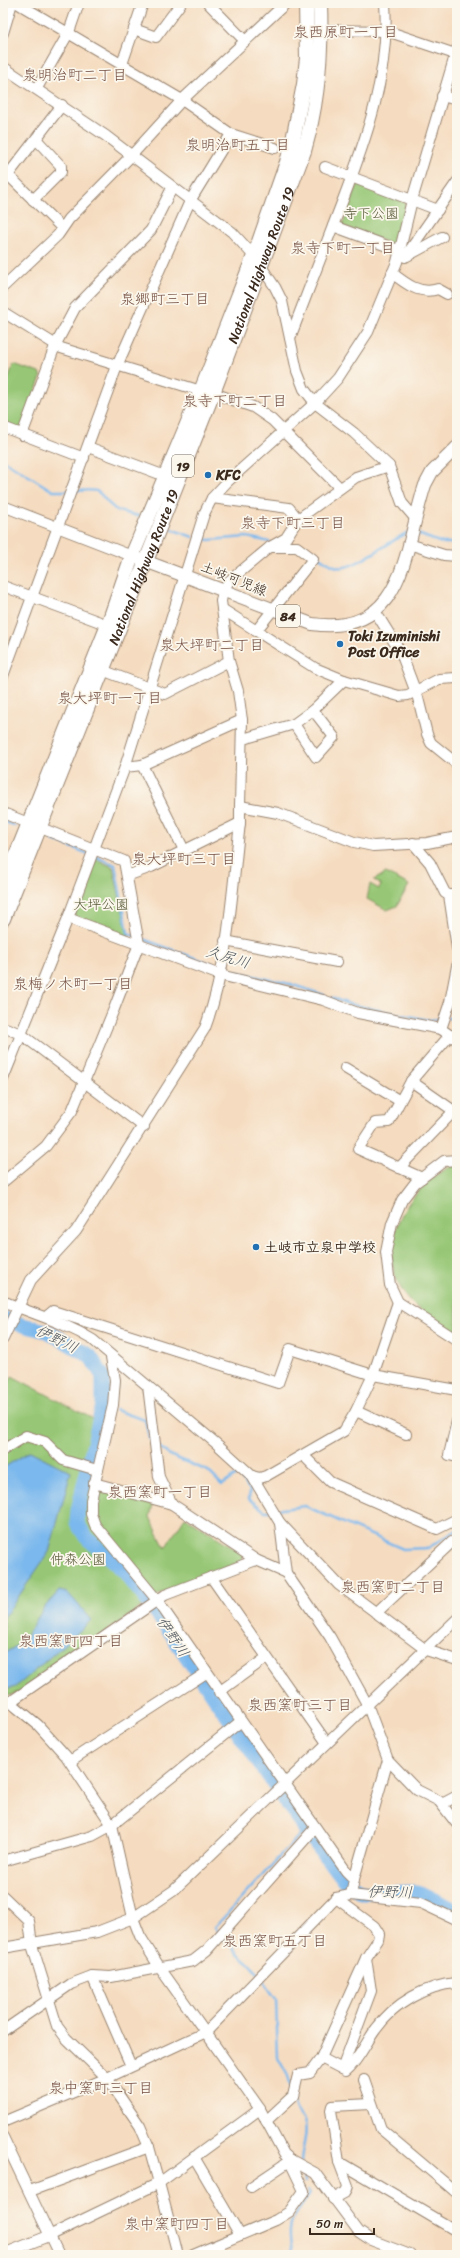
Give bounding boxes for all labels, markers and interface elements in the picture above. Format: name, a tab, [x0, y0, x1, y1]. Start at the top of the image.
district label: 泉西原町一丁目	[293, 19, 399, 45]
district label: 泉明治町二丁目	[22, 62, 128, 88]
district label: 泉明治町五丁目	[185, 132, 291, 158]
street label: National Highway Route 19	[220, 183, 302, 347]
park label: 寺下公園	[343, 201, 399, 226]
district label: 泉寺下町一丁目	[290, 235, 396, 261]
district label: 泉郷町三丁目	[120, 286, 210, 312]
district label: 泉寺下町二丁目	[182, 388, 288, 414]
road number: 19	[172, 455, 194, 477]
place label: KFC	[215, 463, 241, 488]
marker: KFC	[203, 470, 213, 480]
street label: National Highway Route 19	[101, 485, 186, 649]
district label: 泉寺下町三丁目	[240, 510, 346, 536]
street label: 土岐可児線	[197, 554, 271, 604]
road number: 84	[276, 605, 300, 627]
place label: Toki Izuminishi Post Office	[348, 624, 441, 665]
district label: 泉大坪町二丁目	[159, 632, 265, 658]
marker: Toki Izuminishi Post Office	[335, 639, 345, 649]
district label: 泉大坪町一丁目	[57, 685, 163, 711]
district label: 泉大坪町三丁目	[131, 846, 237, 872]
park label: 大坪公園	[73, 892, 129, 917]
water label: 久尻川	[203, 938, 253, 976]
district label: 泉梅ノ木町一丁目	[13, 971, 133, 997]
place label: 土岐市立泉中学校	[264, 1235, 376, 1260]
marker: 土岐市立泉中学校	[251, 1242, 261, 1252]
water label: 伊野川	[31, 1317, 83, 1361]
district label: 泉西窯町一丁目	[107, 1479, 213, 1505]
park label: 仲森公園	[50, 1547, 106, 1572]
district label: 泉西窯町二丁目	[340, 1574, 446, 1600]
water label: 伊野川	[150, 1611, 196, 1663]
district label: 泉西窯町四丁目	[18, 1628, 124, 1654]
district label: 泉西窯町三丁目	[247, 1692, 353, 1718]
water label: 伊野川	[367, 1879, 413, 1905]
district label: 泉西窯町五丁目	[222, 1928, 328, 1954]
district label: 泉中窯町三丁目	[48, 2075, 154, 2101]
scale bar	[310, 2210, 374, 2236]
district label: 泉中窯町四丁目	[124, 2211, 230, 2237]
text: 50 m	[316, 2213, 343, 2235]

